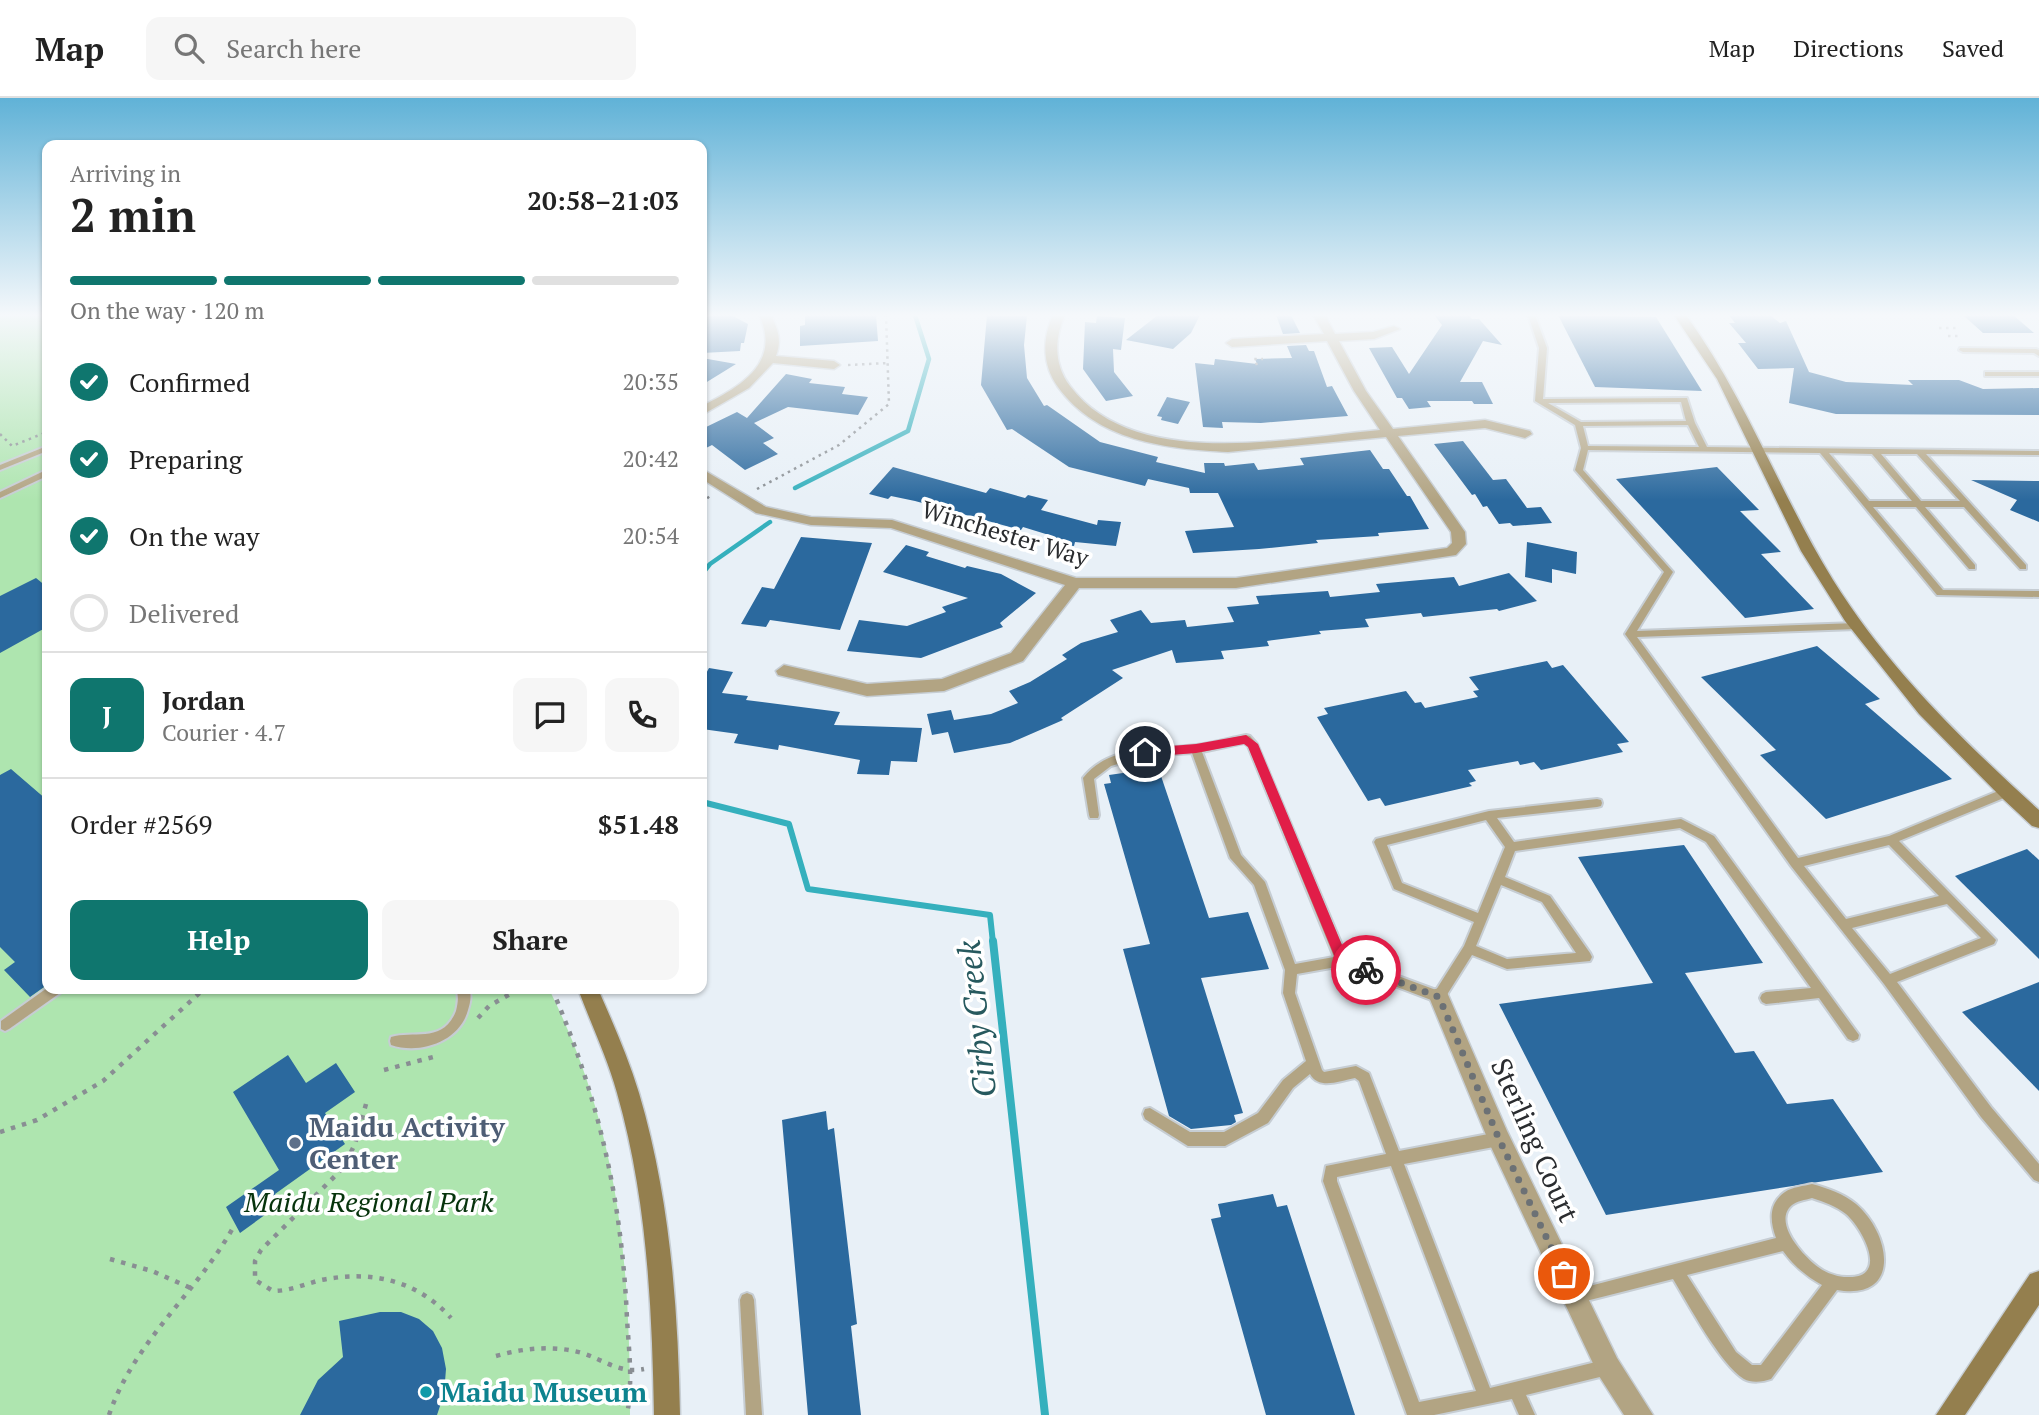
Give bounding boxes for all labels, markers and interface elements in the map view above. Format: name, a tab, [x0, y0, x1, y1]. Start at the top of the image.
search box	[146, 17, 636, 80]
text: Map	[35, 27, 104, 70]
icon: search	[170, 29, 208, 67]
text: Search here	[226, 31, 361, 65]
text: Map	[1709, 32, 1755, 64]
text: Directions	[1793, 32, 1904, 64]
text: Saved	[1942, 32, 2004, 64]
text: Arriving in	[70, 158, 181, 189]
text: 20:58–21:03	[527, 183, 679, 217]
text: 2 min	[70, 184, 196, 245]
text: On the way · 120 m	[70, 295, 264, 326]
icon: check	[70, 363, 108, 401]
text: Confirmed	[129, 365, 250, 399]
text: 20:35	[622, 366, 679, 397]
icon: check	[70, 440, 108, 478]
text: Preparing	[129, 442, 242, 476]
text: 20:42	[622, 443, 679, 474]
street label: Winchester Way	[918, 492, 1093, 574]
icon: check	[70, 517, 108, 555]
text: On the way	[129, 519, 260, 553]
text: 20:54	[622, 520, 679, 551]
text: Delivered	[129, 596, 239, 630]
button: chat	[513, 678, 587, 752]
button: phone	[605, 678, 679, 752]
text: Jordan	[162, 683, 245, 717]
text: J	[102, 698, 112, 732]
text: Courier · 4.7	[162, 717, 286, 748]
pin	[1115, 722, 1175, 782]
icon: home	[1126, 733, 1164, 771]
text: Order #2569	[70, 807, 212, 841]
text: $51.48	[598, 807, 679, 841]
button: Help	[70, 900, 368, 980]
button: Share	[382, 900, 679, 980]
courier	[1331, 935, 1401, 1005]
water label: Cirby Creek	[947, 938, 1005, 1100]
icon: bike	[1347, 951, 1385, 989]
street label: Sterling Court	[1483, 1052, 1588, 1228]
place label: Maidu Activity Center	[309, 1108, 506, 1177]
marker: Maidu Activity Center	[287, 1135, 303, 1151]
park label: Maidu Regional Park	[243, 1183, 494, 1220]
pin	[1534, 1244, 1594, 1304]
icon: bag	[1545, 1255, 1583, 1293]
place label: Maidu Museum	[440, 1373, 647, 1410]
marker: Maidu Museum	[418, 1384, 434, 1400]

